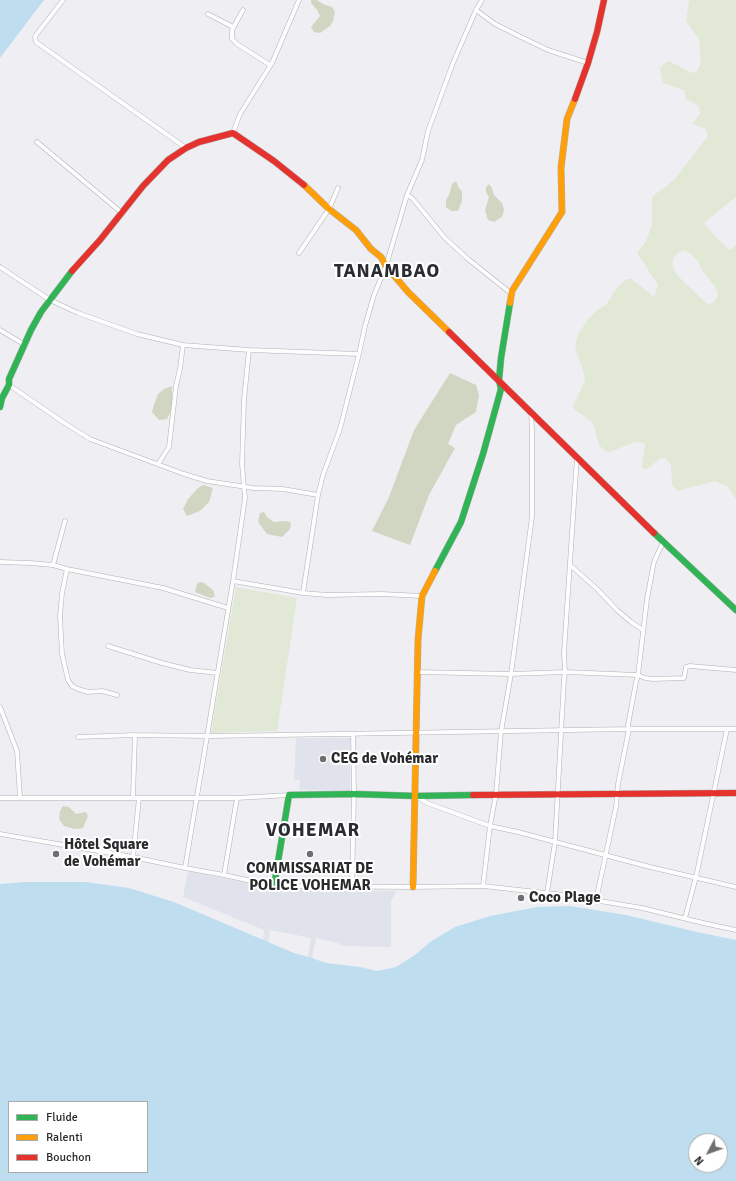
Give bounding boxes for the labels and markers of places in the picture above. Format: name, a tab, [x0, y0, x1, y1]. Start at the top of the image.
place label: CEG de Vohémar	[331, 750, 438, 768]
marker: CEG de Vohémar	[318, 754, 328, 764]
place label: Hôtel Square de Vohémar	[64, 836, 149, 871]
marker: Hôtel Square de Vohémar	[51, 849, 61, 859]
marker: COMMISSARIAT DE POLICE VOHEMAR	[305, 849, 315, 859]
place label: COMMISSARIAT DE POLICE VOHEMAR	[246, 860, 374, 895]
place label: Coco Plage	[529, 889, 601, 907]
marker: Coco Plage	[516, 893, 526, 903]

